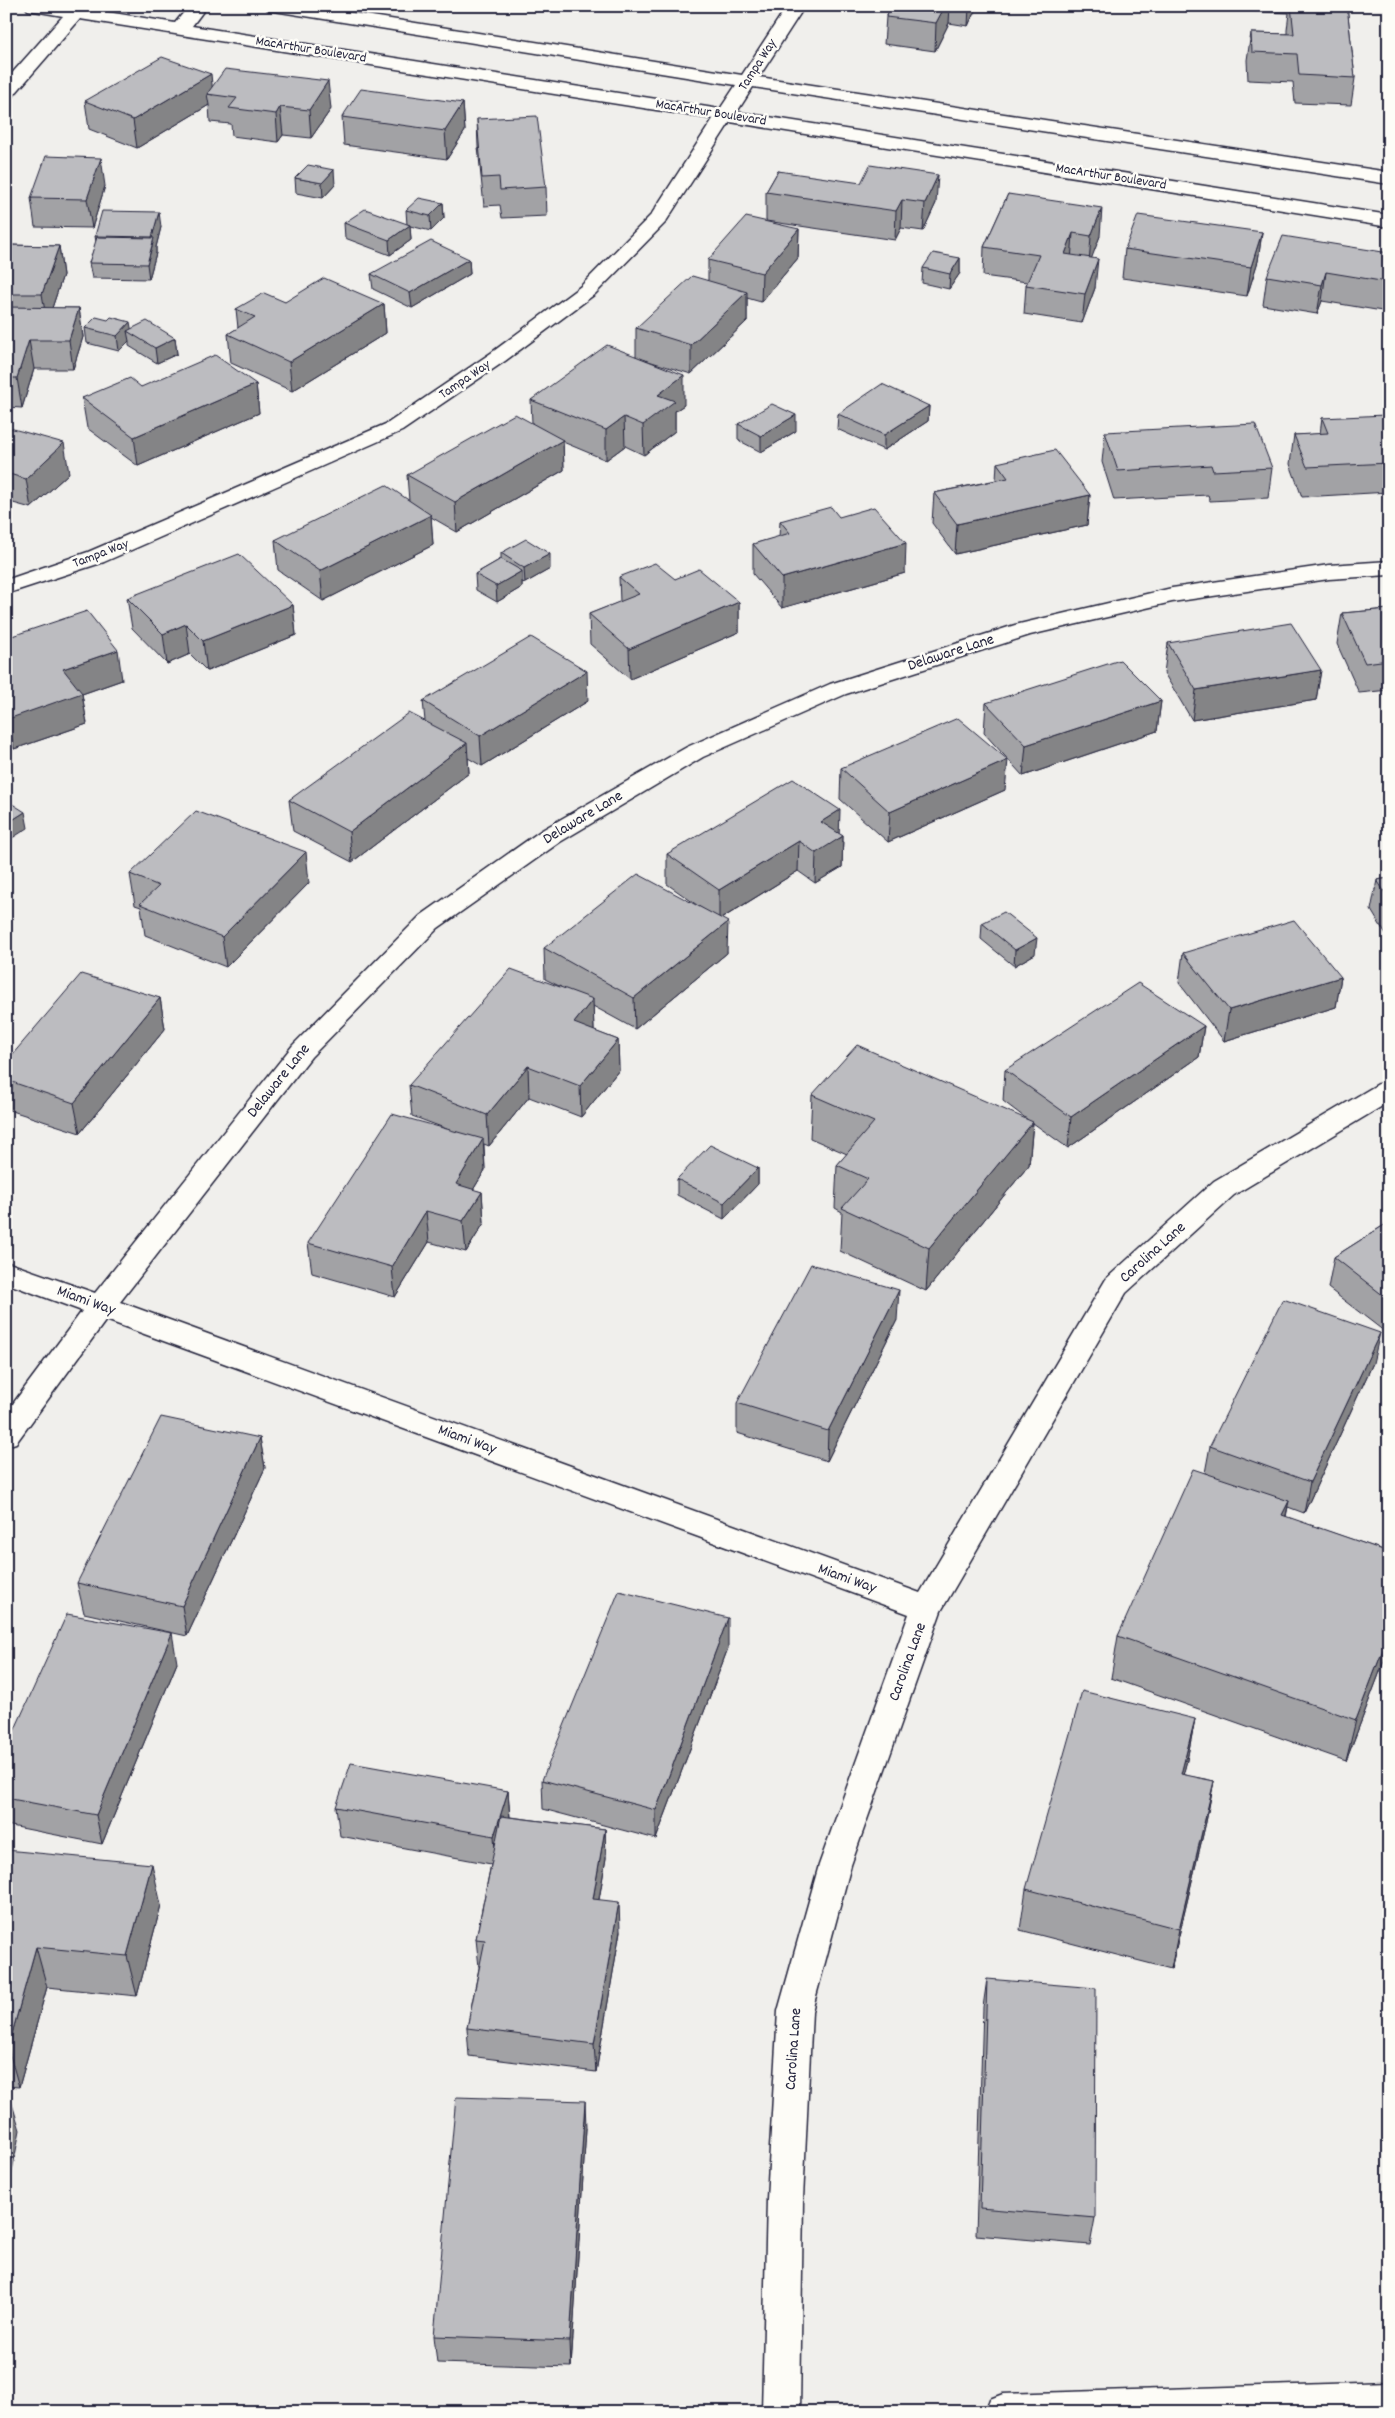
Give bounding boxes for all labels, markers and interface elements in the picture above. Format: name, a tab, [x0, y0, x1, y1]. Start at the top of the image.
street label: MacArthur Boulevard	[254, 31, 368, 69]
street label: Tampa Way	[734, 35, 782, 95]
street label: MacArthur Boulevard	[654, 94, 768, 132]
street label: MacArthur Boulevard	[1054, 158, 1168, 196]
street label: Tampa Way	[435, 355, 495, 405]
street label: Tampa Way	[70, 534, 132, 574]
street label: Delaware Lane	[905, 628, 997, 678]
street label: Delaware Lane	[539, 785, 627, 851]
street label: Delaware Lane	[242, 1039, 316, 1123]
street label: Carolina Lane	[1115, 1217, 1191, 1289]
street label: Miami Way	[54, 1280, 119, 1322]
street label: Miami Way	[435, 1419, 500, 1461]
street label: Miami Way	[815, 1558, 880, 1600]
street label: Carolina Lane	[883, 1619, 933, 1705]
street label: Carolina Lane	[780, 2007, 808, 2091]

